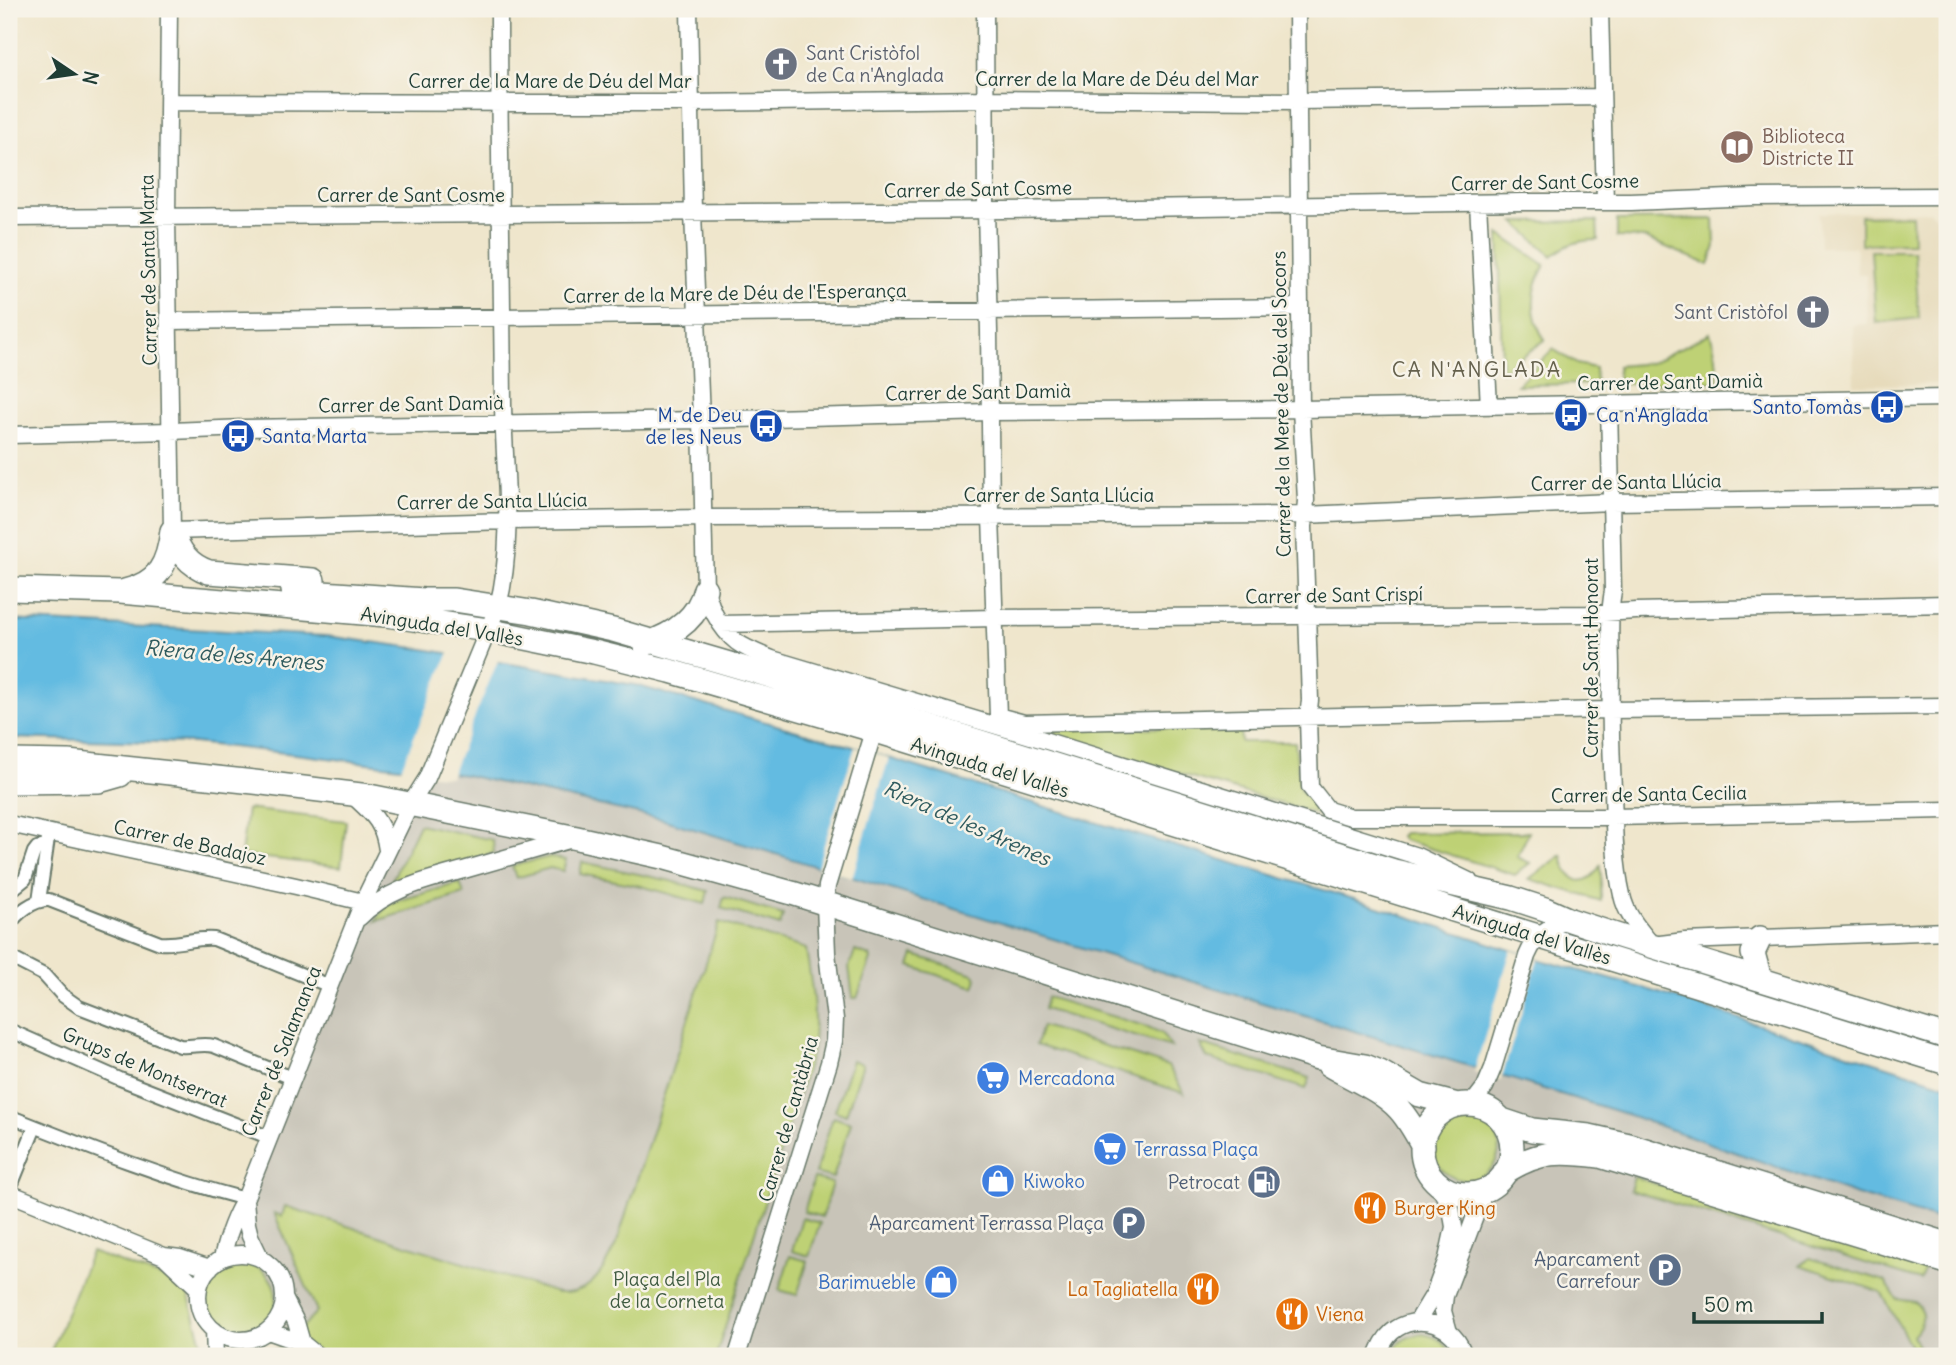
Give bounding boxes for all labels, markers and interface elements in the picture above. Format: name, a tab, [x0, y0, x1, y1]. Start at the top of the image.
north arrow	[38, 38, 108, 108]
place label: Sant Cristòfol de Ca n'Anglada	[806, 41, 944, 87]
church icon: Sant Cristòfol de Ca n'Anglada	[762, 45, 800, 83]
street label: Carrer de la Mare de Déu del Mar	[975, 67, 1259, 91]
text: N	[77, 69, 104, 87]
street label: Carrer de la Mare de Déu del Mar	[408, 69, 692, 93]
place label: Biblioteca Districte II	[1762, 124, 1854, 170]
library icon: Biblioteca Districte II	[1718, 128, 1756, 166]
street label: Carrer de Sant Cosme	[1451, 168, 1639, 196]
street label: Carrer de Santa Marta	[134, 174, 162, 366]
street label: Carrer de Sant Cosme	[884, 175, 1072, 203]
street label: Carrer de Sant Cosme	[317, 183, 505, 207]
street label: Carrer de la Mere de Déu del Socors	[1266, 250, 1296, 558]
street label: Carrer de la Mare de Déu de l'Esperança	[563, 278, 907, 308]
church icon: Sant Cristòfol	[1794, 293, 1832, 331]
place label: Sant Cristòfol	[1674, 300, 1788, 324]
district label: CA N'ANGLADA	[1392, 356, 1562, 383]
street label: Carrer de Sant Damià	[1577, 368, 1763, 396]
street label: Carrer de Sant Damià	[885, 378, 1071, 406]
bus stop icon: Santo Tomàs	[1868, 388, 1906, 426]
street label: Carrer de Sant Damià	[318, 390, 504, 418]
place label: Santo Tomàs	[1753, 395, 1862, 419]
bus stop icon: Ca n'Anglada	[1552, 396, 1590, 434]
place label: M. de Deu de les Neus	[646, 403, 742, 449]
place label: Ca n'Anglada	[1596, 403, 1708, 427]
bus stop icon: M. de Deu de les Neus	[747, 407, 785, 445]
bus stop icon: Santa Marta	[219, 417, 257, 455]
place label: Santa Marta	[262, 424, 367, 448]
street label: Carrer de Santa Llúcia	[1530, 468, 1722, 496]
street label: Carrer de Santa Llúcia	[964, 483, 1155, 507]
street label: Carrer de Santa Llúcia	[396, 487, 588, 515]
street label: Carrer de Sant Honorat	[1579, 558, 1603, 758]
street label: Carrer de Sant Crispí	[1245, 581, 1423, 609]
street label: Avinguda del Vallès	[359, 601, 525, 651]
water label: Riera de les Arenes	[143, 634, 326, 676]
street label: Avinguda del Vallès	[908, 732, 1072, 802]
water label: Riera de les Arenes	[879, 774, 1056, 872]
street label: Carrer de Santa Cecilia	[1551, 780, 1747, 808]
street label: Carrer de Badajoz	[111, 814, 269, 870]
street label: Avinguda del Vallès	[1450, 899, 1614, 969]
street label: Carrer de Salamanca	[236, 962, 326, 1140]
street label: Grups de Montserrat	[59, 1021, 231, 1113]
street label: Carrer de Cantàbria	[753, 1033, 823, 1205]
supermarket icon: Mercadona	[974, 1059, 1012, 1097]
place label: Mercadona	[1018, 1066, 1115, 1090]
supermarket icon: Terrassa Plaça	[1091, 1130, 1129, 1168]
place label: Terrassa Plaça	[1134, 1137, 1259, 1161]
shop icon: Kiwoko	[979, 1162, 1017, 1200]
fuel station icon: Petrocat	[1245, 1163, 1283, 1201]
place label: Kiwoko	[1023, 1169, 1085, 1193]
place label: Petrocat	[1168, 1170, 1240, 1194]
restaurant icon: Burger King	[1351, 1189, 1389, 1227]
place label: Burger King	[1394, 1196, 1496, 1220]
parking icon: Aparcament Terrassa Plaça	[1110, 1204, 1148, 1242]
place label: Aparcament Terrassa Plaça	[869, 1211, 1104, 1235]
place label: Aparcament Carrefour	[1534, 1247, 1640, 1293]
parking icon: Aparcament Carrefour	[1646, 1251, 1684, 1289]
shop icon: Barimueble	[922, 1263, 960, 1301]
park label: Plaça del Pla de la Corneta	[610, 1267, 724, 1313]
place label: Barimueble	[818, 1270, 916, 1294]
restaurant icon: La Tagliatella	[1184, 1270, 1222, 1308]
place label: La Tagliatella	[1067, 1277, 1178, 1301]
scale bar	[1694, 1281, 1821, 1325]
text: 50 m	[1704, 1291, 1753, 1318]
restaurant icon: Viena	[1273, 1295, 1311, 1333]
place label: Viena	[1316, 1302, 1364, 1326]

